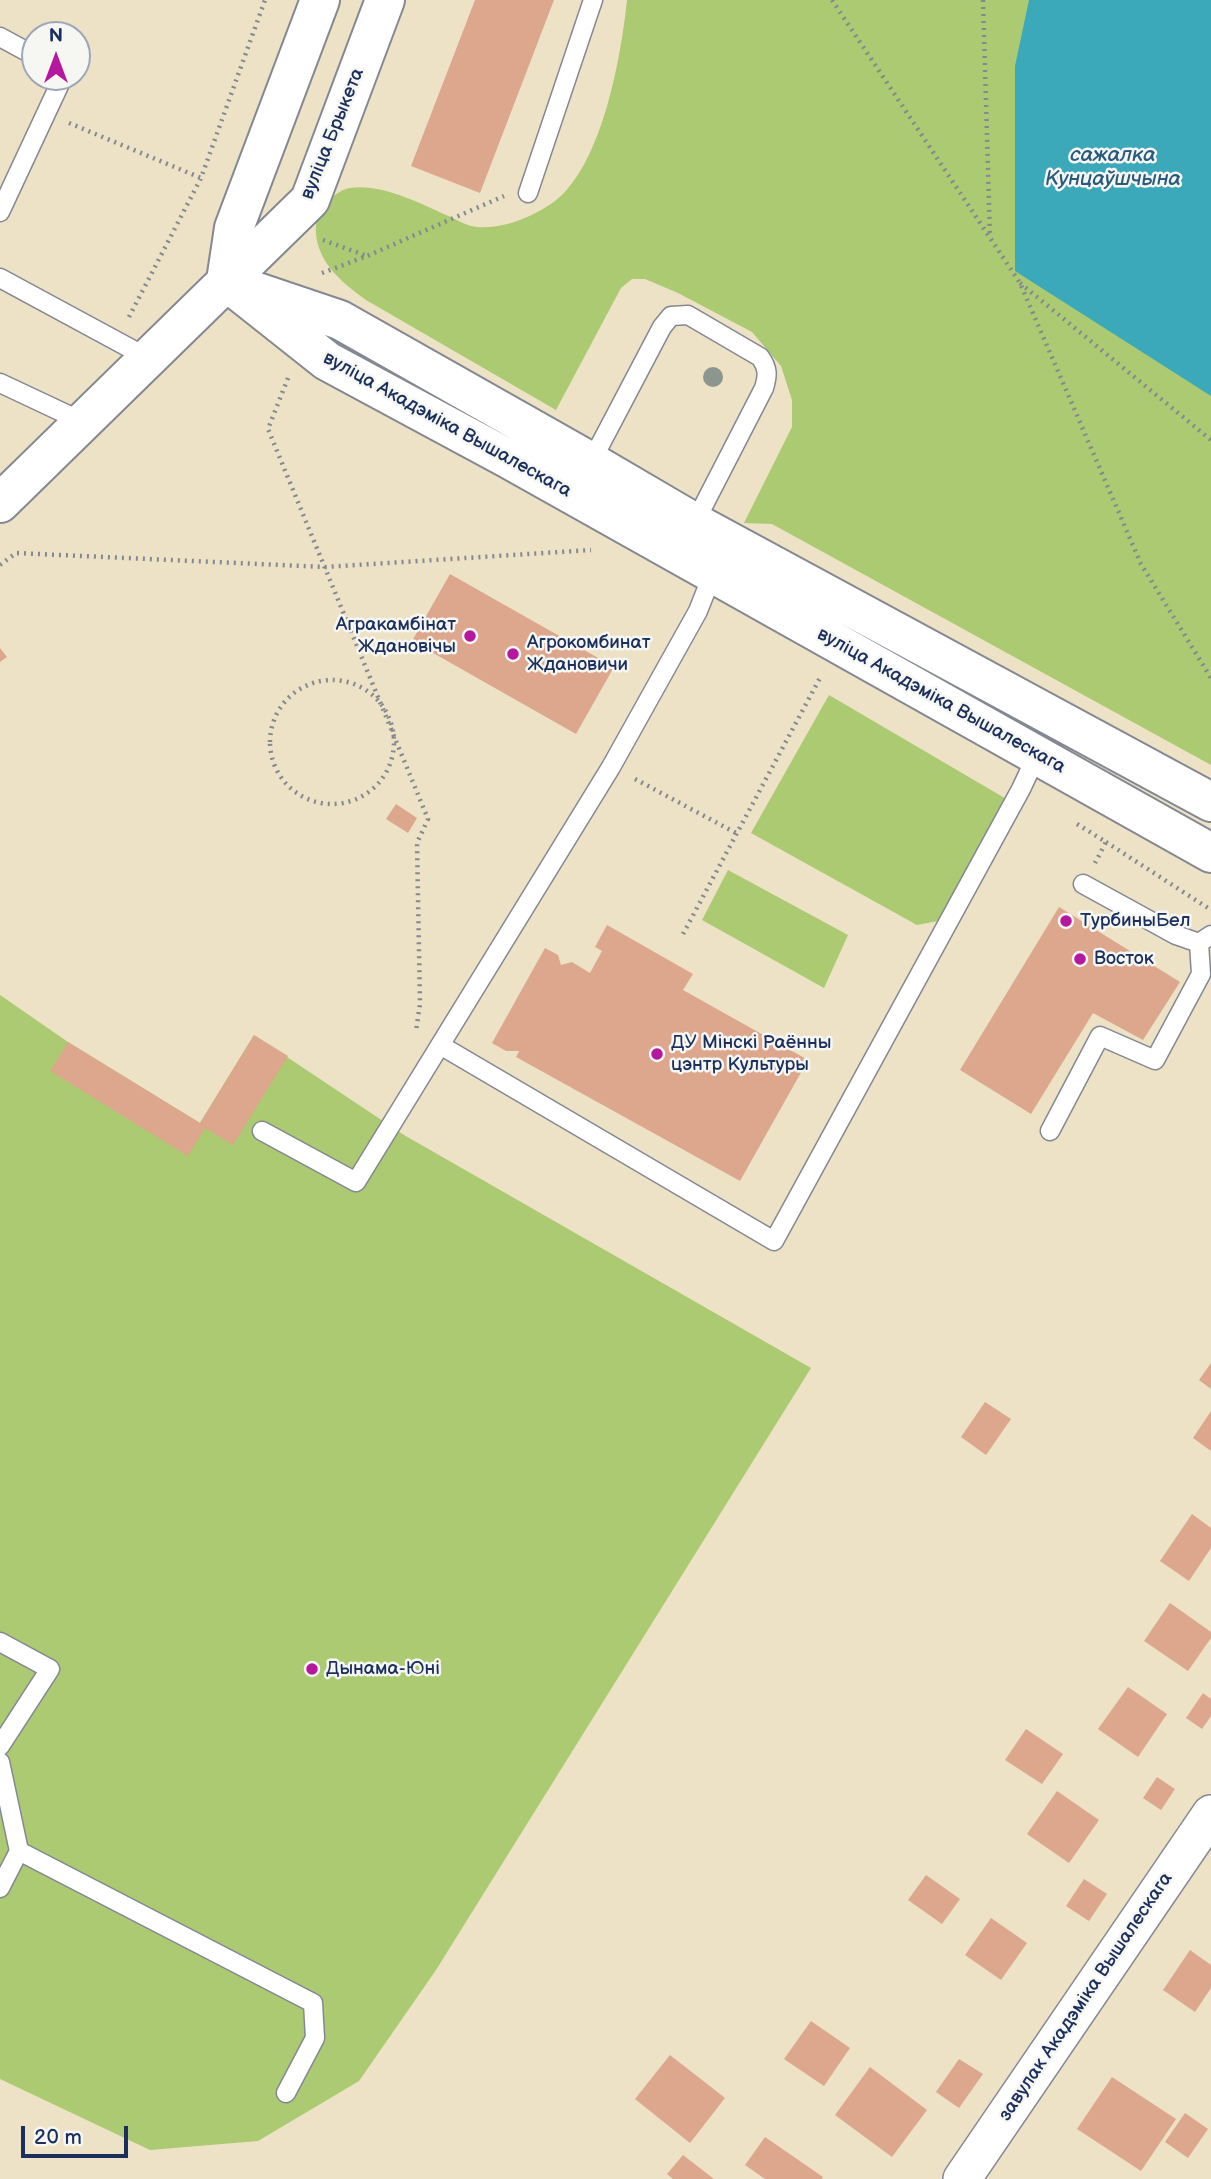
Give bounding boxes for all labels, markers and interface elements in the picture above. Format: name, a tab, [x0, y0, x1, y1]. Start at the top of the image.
north arrow	[21, 21, 91, 91]
text: N	[49, 25, 63, 48]
street label: вуліца Брыкета	[296, 65, 370, 203]
water label: сажалка Кунцаўшчына	[1045, 143, 1181, 193]
street label: вуліца Акадэміка Вышалескага	[319, 347, 575, 503]
place label: Агракамбінат Ждановічы	[336, 614, 456, 658]
street label: вуліца Акадэміка Вышалескага	[813, 623, 1069, 779]
marker: Агракамбінат Ждановічы	[462, 628, 478, 644]
place label: Агрокомбинат Ждановичи	[527, 632, 651, 676]
marker: Агрокомбинат Ждановичи	[505, 646, 521, 662]
place label: ТурбиныБел	[1080, 910, 1190, 932]
marker: ТурбиныБел	[1058, 913, 1074, 929]
place label: Восток	[1094, 948, 1154, 970]
marker: Восток	[1072, 951, 1088, 967]
place label: ДУ Мінскі Раённы цэнтр Культуры	[671, 1032, 831, 1076]
marker: ДУ Мінскі Раённы цэнтр Культуры	[649, 1046, 665, 1062]
place label: Дынама-Юні	[326, 1658, 440, 1680]
marker: Дынама-Юні	[304, 1661, 320, 1677]
street label: завулак Акадэміка Вышалескага	[994, 1868, 1178, 2126]
scale bar	[24, 2112, 131, 2156]
text: 20 m	[34, 2125, 82, 2150]

